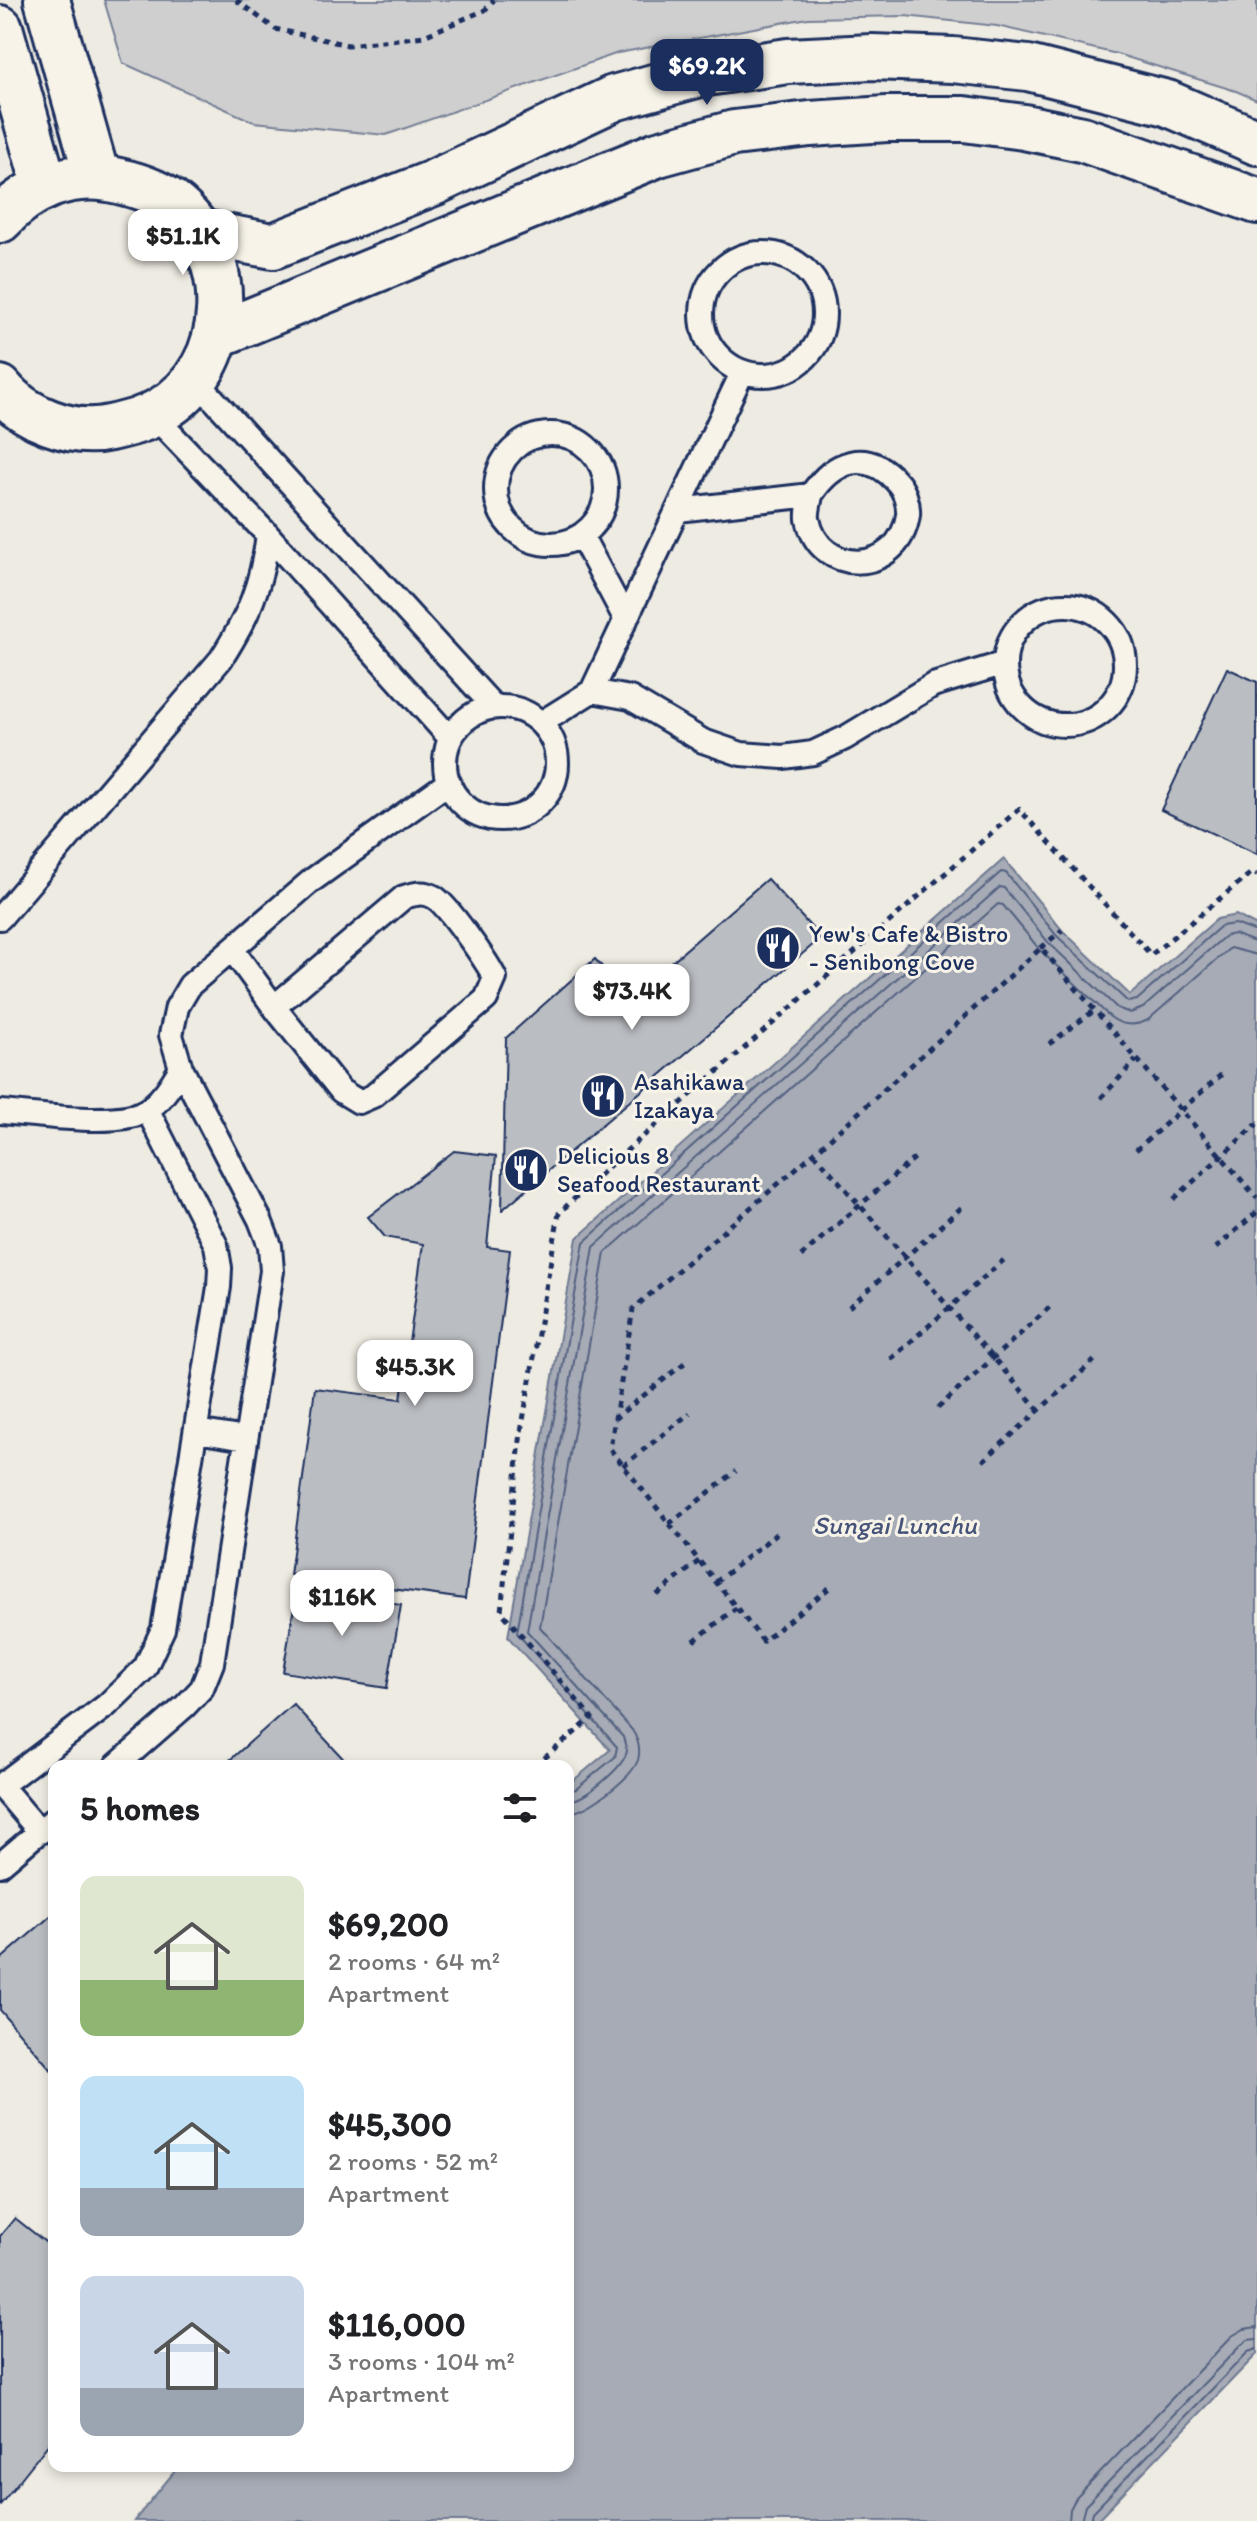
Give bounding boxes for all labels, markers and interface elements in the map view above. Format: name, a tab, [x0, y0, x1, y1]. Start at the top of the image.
pin: $69.2K	[642, 39, 772, 107]
text: $69.2K	[668, 49, 746, 81]
pin: $51.1K	[118, 209, 248, 277]
text: $51.1K	[146, 219, 220, 251]
place label: Yew's Cafe & Bistro - Senibong Cove	[809, 919, 1008, 976]
restaurant icon: Yew's Cafe & Bistro - Senibong Cove	[754, 924, 802, 972]
pin: $73.4K	[567, 964, 697, 1032]
text: $73.4K	[593, 974, 671, 1006]
place label: Asahikawa Izakaya	[634, 1067, 745, 1124]
restaurant icon: Asahikawa Izakaya	[579, 1072, 627, 1120]
place label: Delicious 8 Seafood Restaurant	[557, 1141, 761, 1198]
restaurant icon: Delicious 8 Seafood Restaurant	[502, 1146, 550, 1194]
pin: $45.3K	[350, 1340, 480, 1408]
text: $45.3K	[375, 1350, 455, 1382]
water label: Sungai Lunchu	[813, 1509, 978, 1541]
pin: $116K	[286, 1570, 398, 1638]
text: $116K	[308, 1580, 376, 1612]
icon: filters	[498, 1786, 542, 1830]
text: 5 homes	[80, 1788, 200, 1829]
text: $69,200	[328, 1904, 449, 1945]
icon: home	[144, 1908, 240, 2004]
text: 2 rooms · 64 m²	[328, 1945, 500, 1977]
text: Apartment	[328, 1977, 449, 2009]
text: $45,300	[328, 2104, 452, 2145]
icon: home	[144, 2108, 240, 2204]
text: 2 rooms · 52 m²	[328, 2145, 498, 2177]
text: Apartment	[328, 2177, 449, 2209]
text: $116,000	[328, 2304, 466, 2345]
icon: home	[144, 2308, 240, 2404]
text: 3 rooms · 104 m²	[328, 2345, 515, 2377]
text: Apartment	[328, 2377, 449, 2409]

